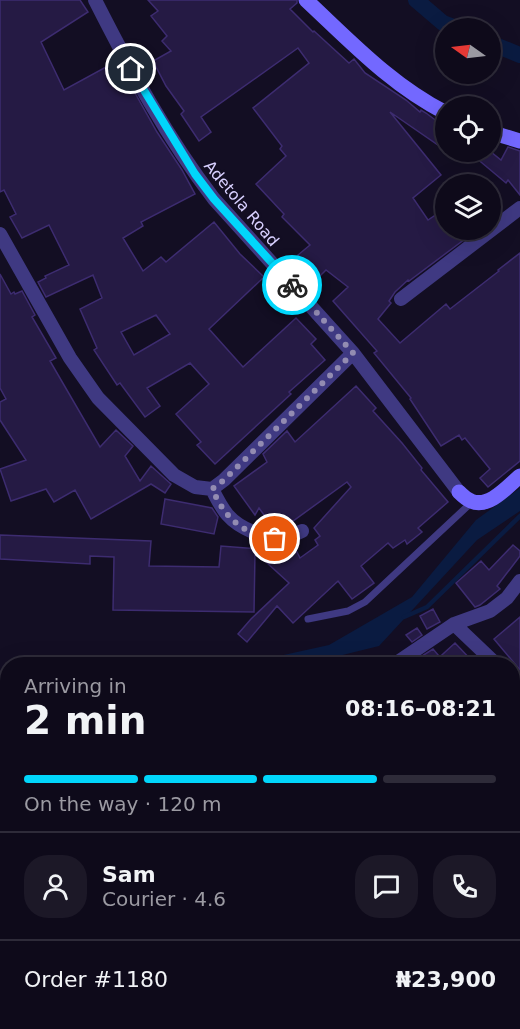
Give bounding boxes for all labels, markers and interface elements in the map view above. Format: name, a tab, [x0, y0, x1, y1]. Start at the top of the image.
north arrow	[435, 18, 501, 84]
map controls	[435, 18, 501, 240]
pin	[105, 43, 156, 94]
icon: home	[114, 52, 147, 85]
button: locate	[435, 96, 501, 162]
street label: Adetola Road	[200, 157, 283, 250]
button: layers	[435, 174, 501, 240]
courier	[262, 255, 322, 315]
icon: bike	[276, 269, 309, 302]
pin	[249, 513, 300, 564]
icon: bag	[258, 522, 291, 555]
text: Arriving in	[24, 674, 127, 698]
text: 08:16–08:21	[345, 696, 496, 721]
text: 2 min	[24, 698, 146, 743]
text: On the way · 120 m	[24, 792, 222, 816]
button: person	[24, 855, 87, 918]
button: chat	[355, 855, 418, 918]
button: phone	[433, 855, 496, 918]
text: Sam	[102, 862, 156, 887]
text: Courier · 4.6	[102, 887, 226, 911]
text: Order #1180	[24, 967, 168, 992]
text: ₦23,900	[396, 967, 496, 992]

